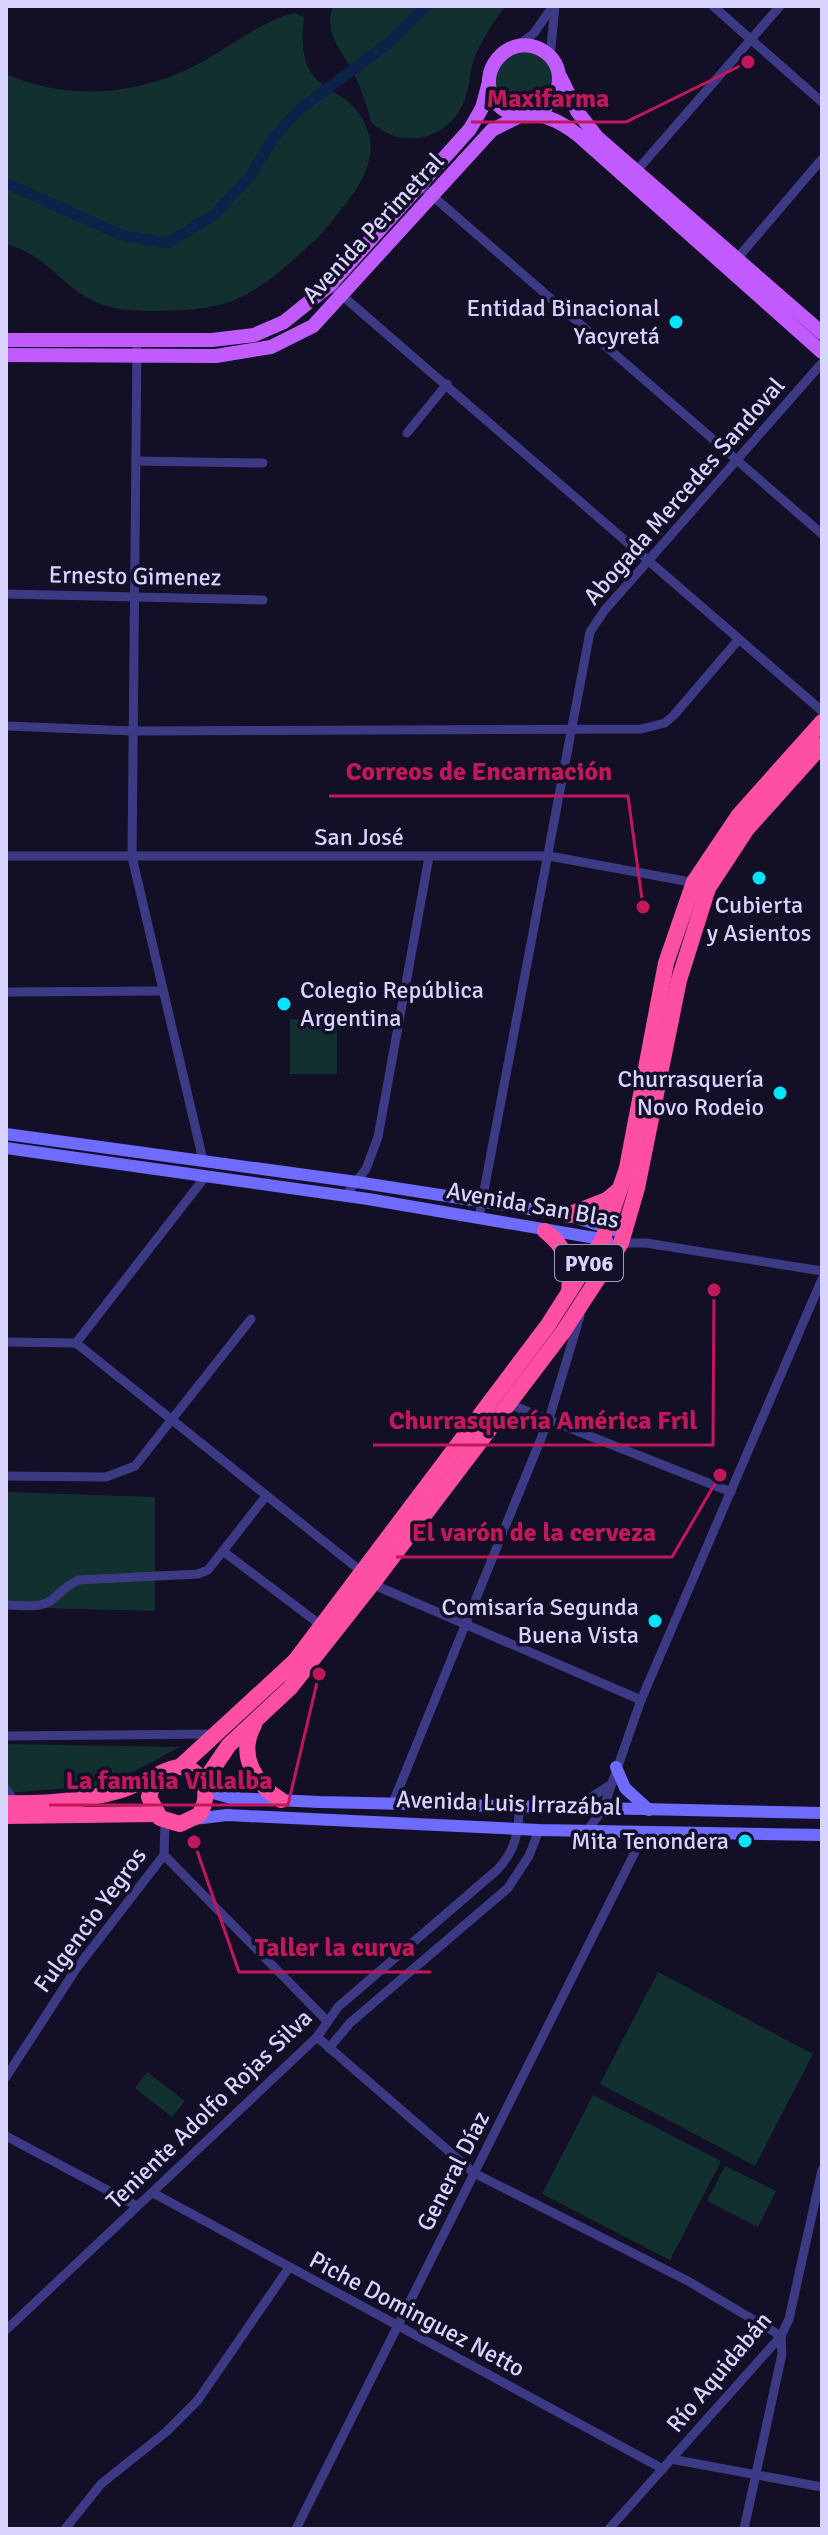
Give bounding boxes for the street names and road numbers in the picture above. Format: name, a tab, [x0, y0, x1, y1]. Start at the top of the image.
street label: Avenida Perimetral	[296, 147, 450, 309]
street label: Abogada Mercedes Sandoval	[577, 371, 791, 611]
street label: Ernesto Gimenez	[48, 559, 222, 593]
street label: San José	[314, 822, 404, 852]
street label: Avenida San Blas	[444, 1175, 622, 1235]
road number: PY06	[555, 1245, 623, 1281]
street label: Avenida Luis Irrazábal	[396, 1784, 622, 1822]
street label: Fulgencio Yegros	[27, 1842, 153, 1998]
street label: Teniente Adolfo Rojas Silva	[100, 2003, 318, 2215]
street label: General Díaz	[410, 2106, 496, 2236]
street label: Piche Dominguez Netto	[304, 2244, 530, 2384]
street label: Río Aquidabán	[660, 2306, 778, 2438]

